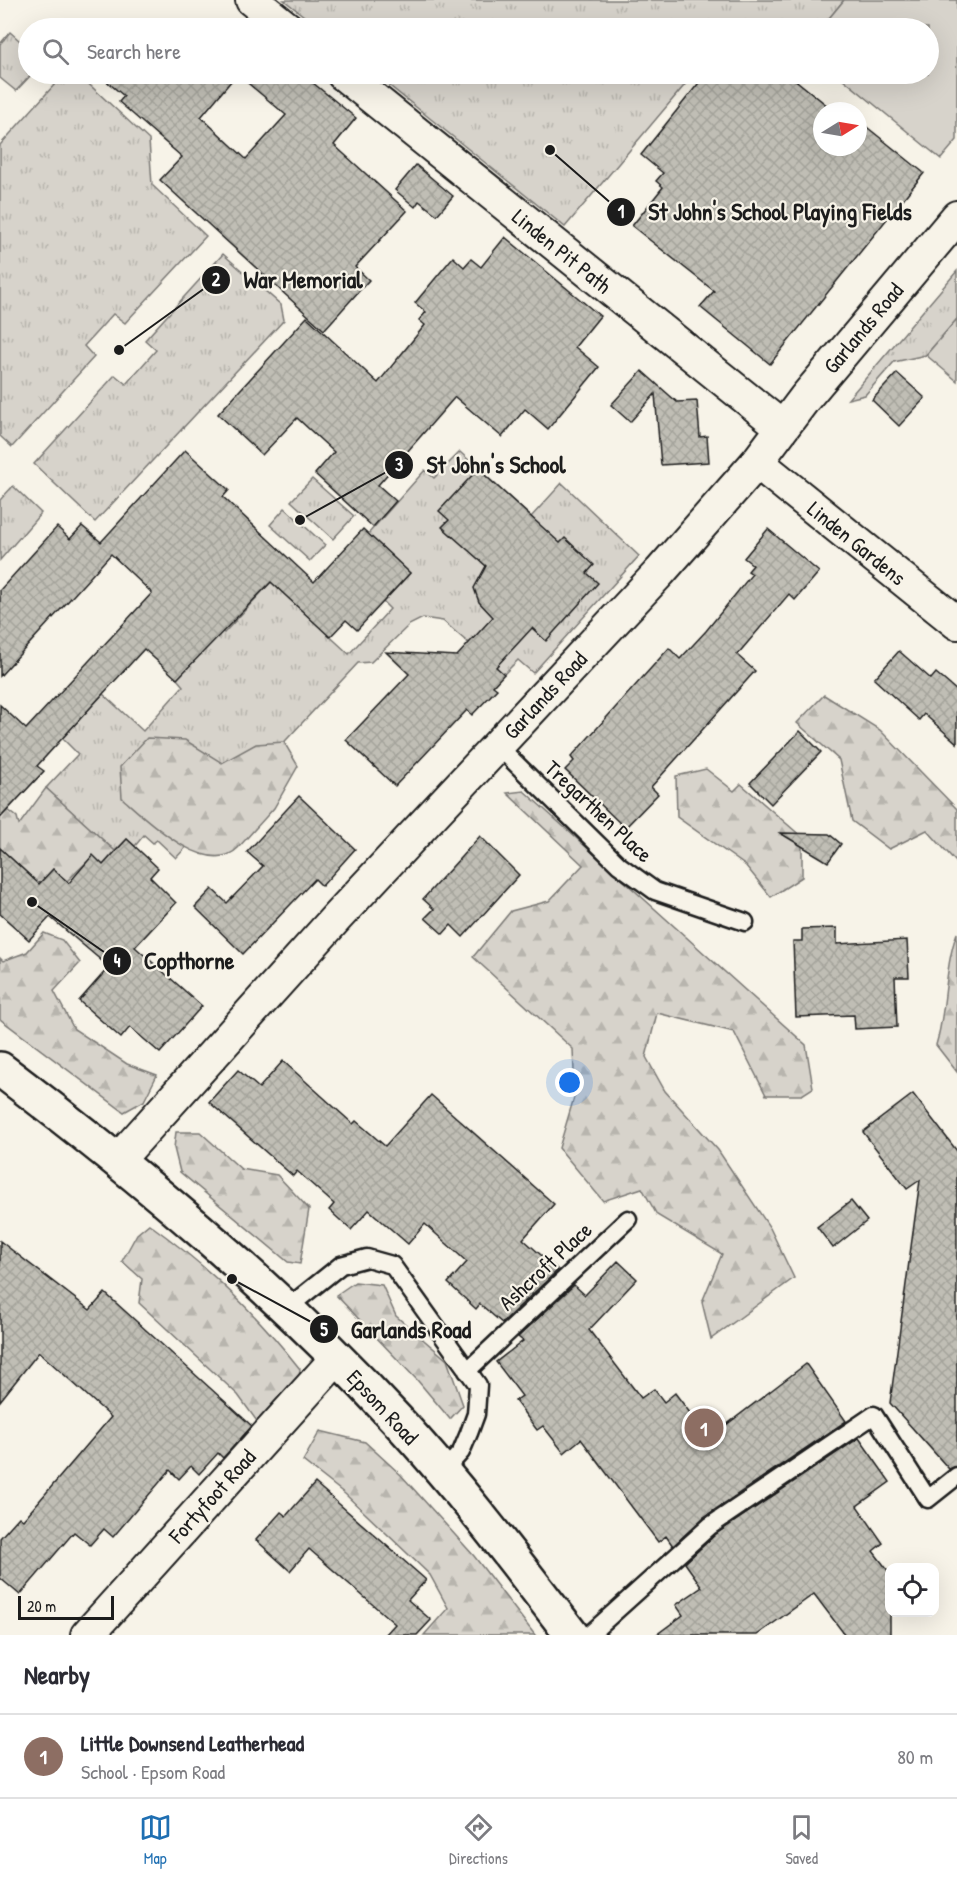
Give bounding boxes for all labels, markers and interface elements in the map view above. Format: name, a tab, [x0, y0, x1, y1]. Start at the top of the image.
search box	[18, 18, 939, 84]
icon: search	[39, 35, 72, 68]
text: Search here	[87, 36, 181, 66]
north arrow	[813, 102, 867, 156]
callout: St John's School Playing Fields	[606, 191, 924, 233]
text: St John's School Playing Fields	[648, 195, 912, 228]
text: 1	[618, 199, 625, 224]
street label: Linden Pit Path	[506, 202, 618, 300]
callout: War Memorial	[201, 259, 375, 301]
text: War Memorial	[243, 263, 363, 295]
text: 2	[212, 267, 221, 292]
street label: Garlands Road	[816, 276, 910, 380]
callout: St John's School	[384, 444, 577, 486]
text: St John's School	[426, 448, 566, 480]
text: 3	[395, 452, 403, 477]
street label: Linden Gardens	[801, 494, 913, 592]
street label: Garlands Road	[496, 644, 594, 746]
street label: Tregarthen Place	[539, 753, 660, 869]
callout: Copthorne	[102, 940, 247, 982]
text: Copthorne	[144, 944, 235, 977]
text: 4	[114, 948, 121, 973]
your location	[555, 1068, 584, 1097]
street label: Ashcroft Place	[492, 1215, 598, 1317]
callout: Garlands Road	[309, 1308, 483, 1350]
text: Garlands Road	[351, 1313, 472, 1345]
text: 5	[320, 1317, 328, 1342]
street label: Epsom Road	[340, 1363, 426, 1451]
pin: 1	[684, 1406, 724, 1450]
street label: Fortyfoot Road	[161, 1442, 262, 1550]
map controls	[885, 1563, 939, 1617]
button: locate	[885, 1563, 939, 1617]
scale bar	[18, 1593, 114, 1620]
text: 20 m	[27, 1595, 56, 1617]
text: Nearby	[24, 1657, 90, 1692]
text: Little Downsend Leatherhead	[81, 1728, 304, 1758]
text: 1	[40, 1743, 47, 1770]
text: 80 m	[897, 1743, 933, 1770]
text: School · Epsom Road	[81, 1758, 225, 1785]
tab: Map	[139, 1811, 172, 1869]
tab: Directions	[449, 1811, 508, 1869]
tab: Saved	[785, 1811, 818, 1869]

